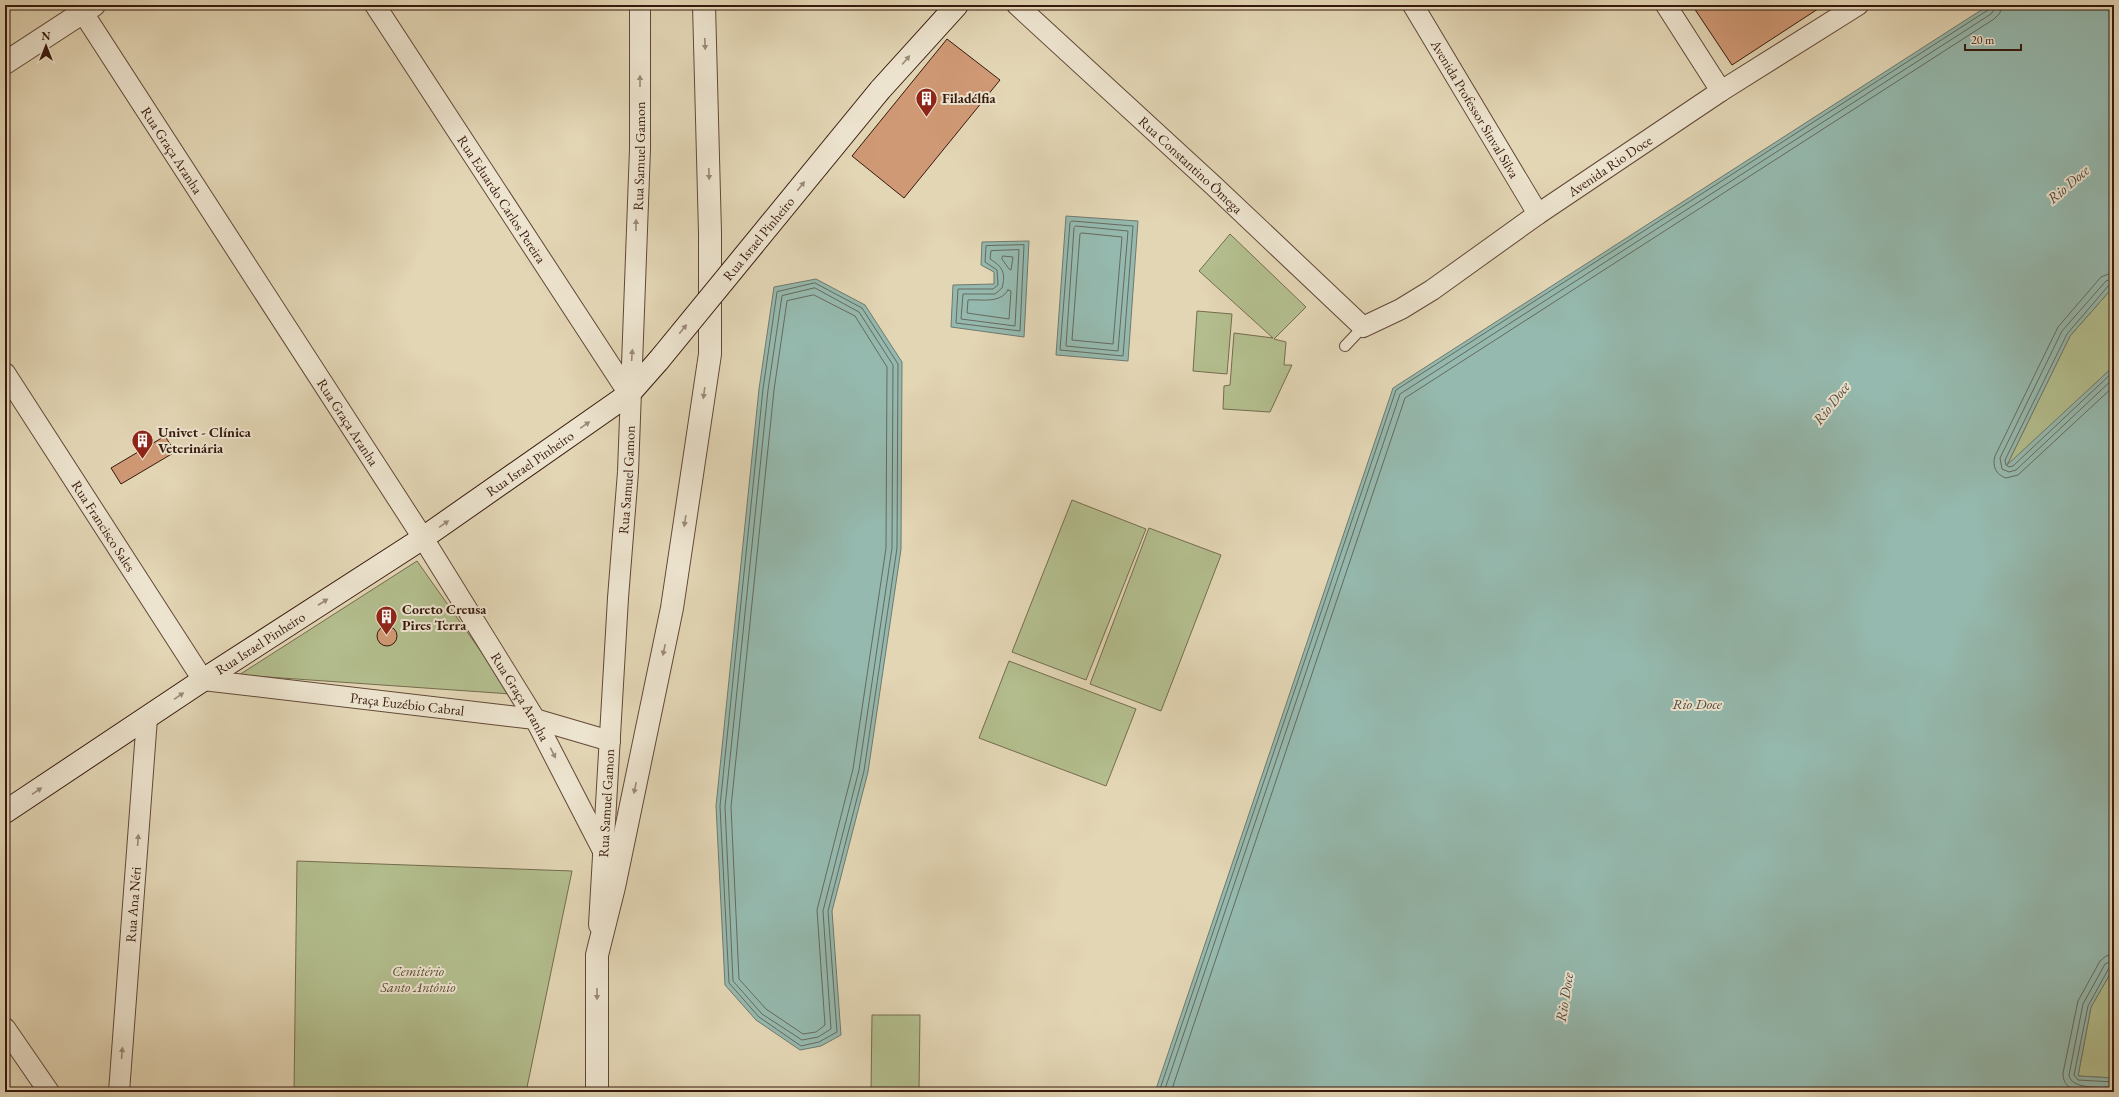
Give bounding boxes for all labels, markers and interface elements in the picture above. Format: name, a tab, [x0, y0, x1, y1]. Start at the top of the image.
north arrow	[26, 26, 66, 66]
scale bar	[1965, 26, 2021, 52]
text: N	[42, 29, 51, 43]
text: 20 m	[1971, 32, 1995, 48]
street label: Avenida Professor Sinval Silva	[1426, 35, 1524, 182]
one-way arrow	[702, 38, 708, 51]
one-way arrow	[901, 56, 910, 65]
one-way arrow	[637, 74, 643, 87]
building icon: Filadélfia	[913, 85, 939, 118]
place label: Filadélfia	[942, 89, 997, 107]
street label: Rua Samuel Gamon	[629, 101, 649, 211]
street label: Rua Graça Aranha	[137, 103, 207, 198]
street label: Rua Constantino Ômega	[1135, 112, 1247, 218]
street label: Avenida Rio Doce	[1563, 131, 1656, 201]
street label: Rua Eduardo Carlos Pereira	[454, 132, 550, 267]
water label: Rio Doce	[2043, 160, 2094, 207]
one-way arrow	[706, 168, 712, 181]
one-way arrow	[797, 180, 806, 191]
street label: Rua Israel Pinheiro	[719, 193, 798, 284]
one-way arrow	[633, 218, 639, 231]
one-way arrow	[679, 324, 688, 335]
one-way arrow	[629, 348, 635, 361]
street label: Rua Graça Aranha	[313, 375, 383, 470]
water label: Rio Doce	[1808, 377, 1854, 428]
one-way arrow	[701, 387, 707, 399]
one-way arrow	[580, 421, 590, 429]
place label: Univet - Clínica Veterinária	[158, 423, 252, 457]
street label: Rua Samuel Gamon	[614, 425, 639, 535]
street label: Rua Israel Pinheiro	[482, 426, 577, 500]
building icon: Univet - Clínica Veterinária	[130, 427, 156, 460]
street label: Rua Francisco Sales	[68, 477, 140, 575]
one-way arrow	[682, 515, 688, 527]
one-way arrow	[439, 520, 449, 528]
one-way arrow	[318, 598, 329, 606]
place label: Coreto Creusa Pires Terra	[402, 600, 487, 634]
building icon: Coreto Creusa Pires Terra	[374, 604, 400, 637]
street label: Rua Israel Pinheiro	[212, 607, 309, 679]
one-way arrow	[660, 643, 666, 656]
street label: Rua Graça Aranha	[487, 649, 554, 744]
street label: Praça Euzébio Cabral	[349, 688, 466, 720]
one-way arrow	[174, 692, 184, 700]
water label: Rio Doce	[1672, 694, 1723, 713]
one-way arrow	[550, 747, 556, 759]
street label: Rua Samuel Gamon	[594, 748, 618, 858]
one-way arrow	[632, 782, 638, 795]
one-way arrow	[32, 787, 43, 794]
one-way arrow	[134, 834, 141, 846]
street label: Rua Ana Néri	[121, 865, 145, 943]
park label: Cemitério Santo Antônio	[380, 962, 456, 996]
water label: Rio Doce	[1551, 970, 1577, 1023]
one-way arrow	[594, 988, 600, 1001]
one-way arrow	[119, 1047, 126, 1059]

